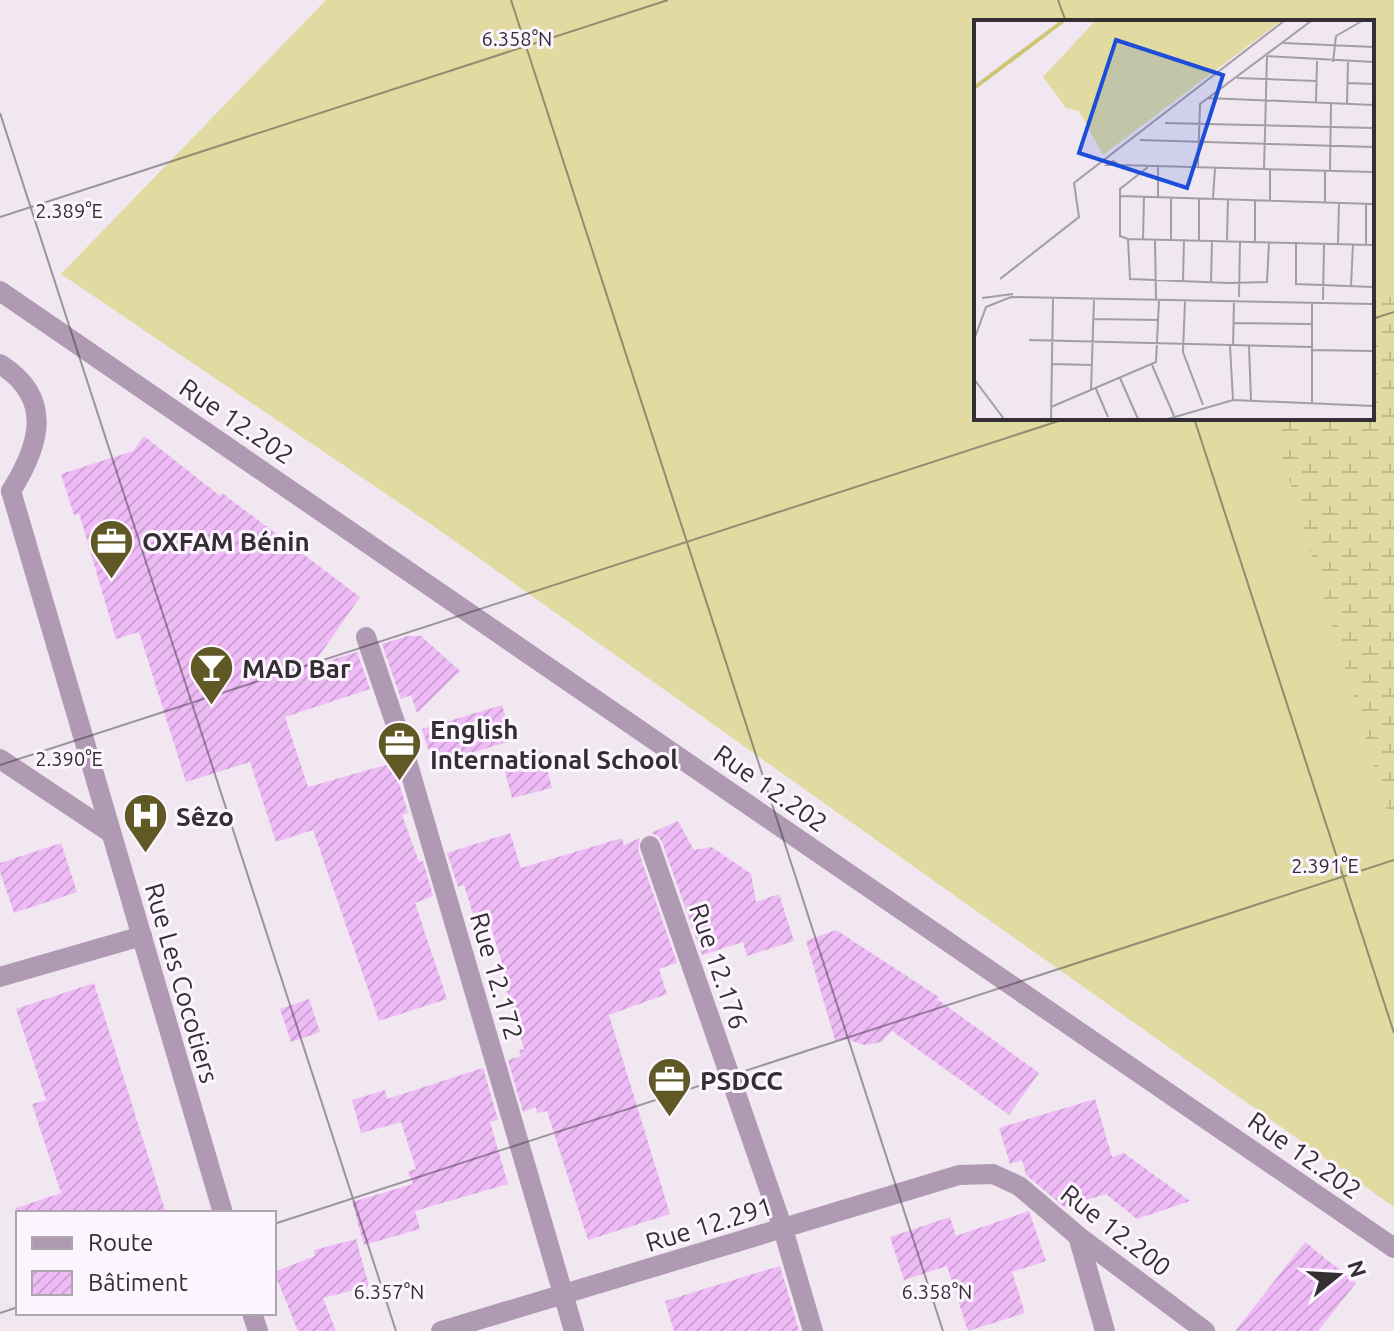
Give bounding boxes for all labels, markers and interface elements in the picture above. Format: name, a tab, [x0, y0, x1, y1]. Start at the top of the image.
inset map	[974, 20, 1374, 420]
text: 6.358°N	[482, 27, 552, 50]
text: 2.389°E	[35, 199, 103, 222]
street label: Rue 12.202	[175, 372, 299, 470]
office icon: OXFAM Bénin	[87, 517, 135, 580]
place label: OXFAM Bénin	[142, 527, 310, 556]
bar icon: MAD Bar	[187, 644, 235, 707]
place label: MAD Bar	[242, 654, 351, 683]
place label: English International School	[430, 715, 678, 774]
office icon: English International School	[375, 720, 423, 783]
street label: Rue 12.202	[709, 739, 833, 837]
text: 2.390°E	[35, 747, 103, 770]
hospital icon: Sêzo	[121, 792, 169, 855]
place label: Sêzo	[176, 802, 234, 831]
text: 2.391°E	[1291, 854, 1359, 877]
street label: Rue Les Cocotiers	[140, 880, 224, 1086]
street label: Rue 12.176	[684, 899, 754, 1033]
street label: Rue 12.172	[465, 909, 529, 1043]
office icon: PSDCC	[645, 1056, 693, 1119]
place label: PSDCC	[700, 1066, 783, 1095]
street label: Rue 12.202	[1243, 1106, 1367, 1204]
street label: Rue 12.200	[1055, 1178, 1177, 1282]
street label: Rue 12.291	[642, 1191, 776, 1257]
legend	[16, 1211, 276, 1315]
text: Route	[88, 1229, 153, 1256]
north arrow	[1298, 1235, 1378, 1315]
text: N	[1343, 1257, 1372, 1280]
text: Bâtiment	[88, 1269, 189, 1296]
text: 6.357°N	[354, 1280, 424, 1303]
text: 6.358°N	[902, 1280, 972, 1303]

